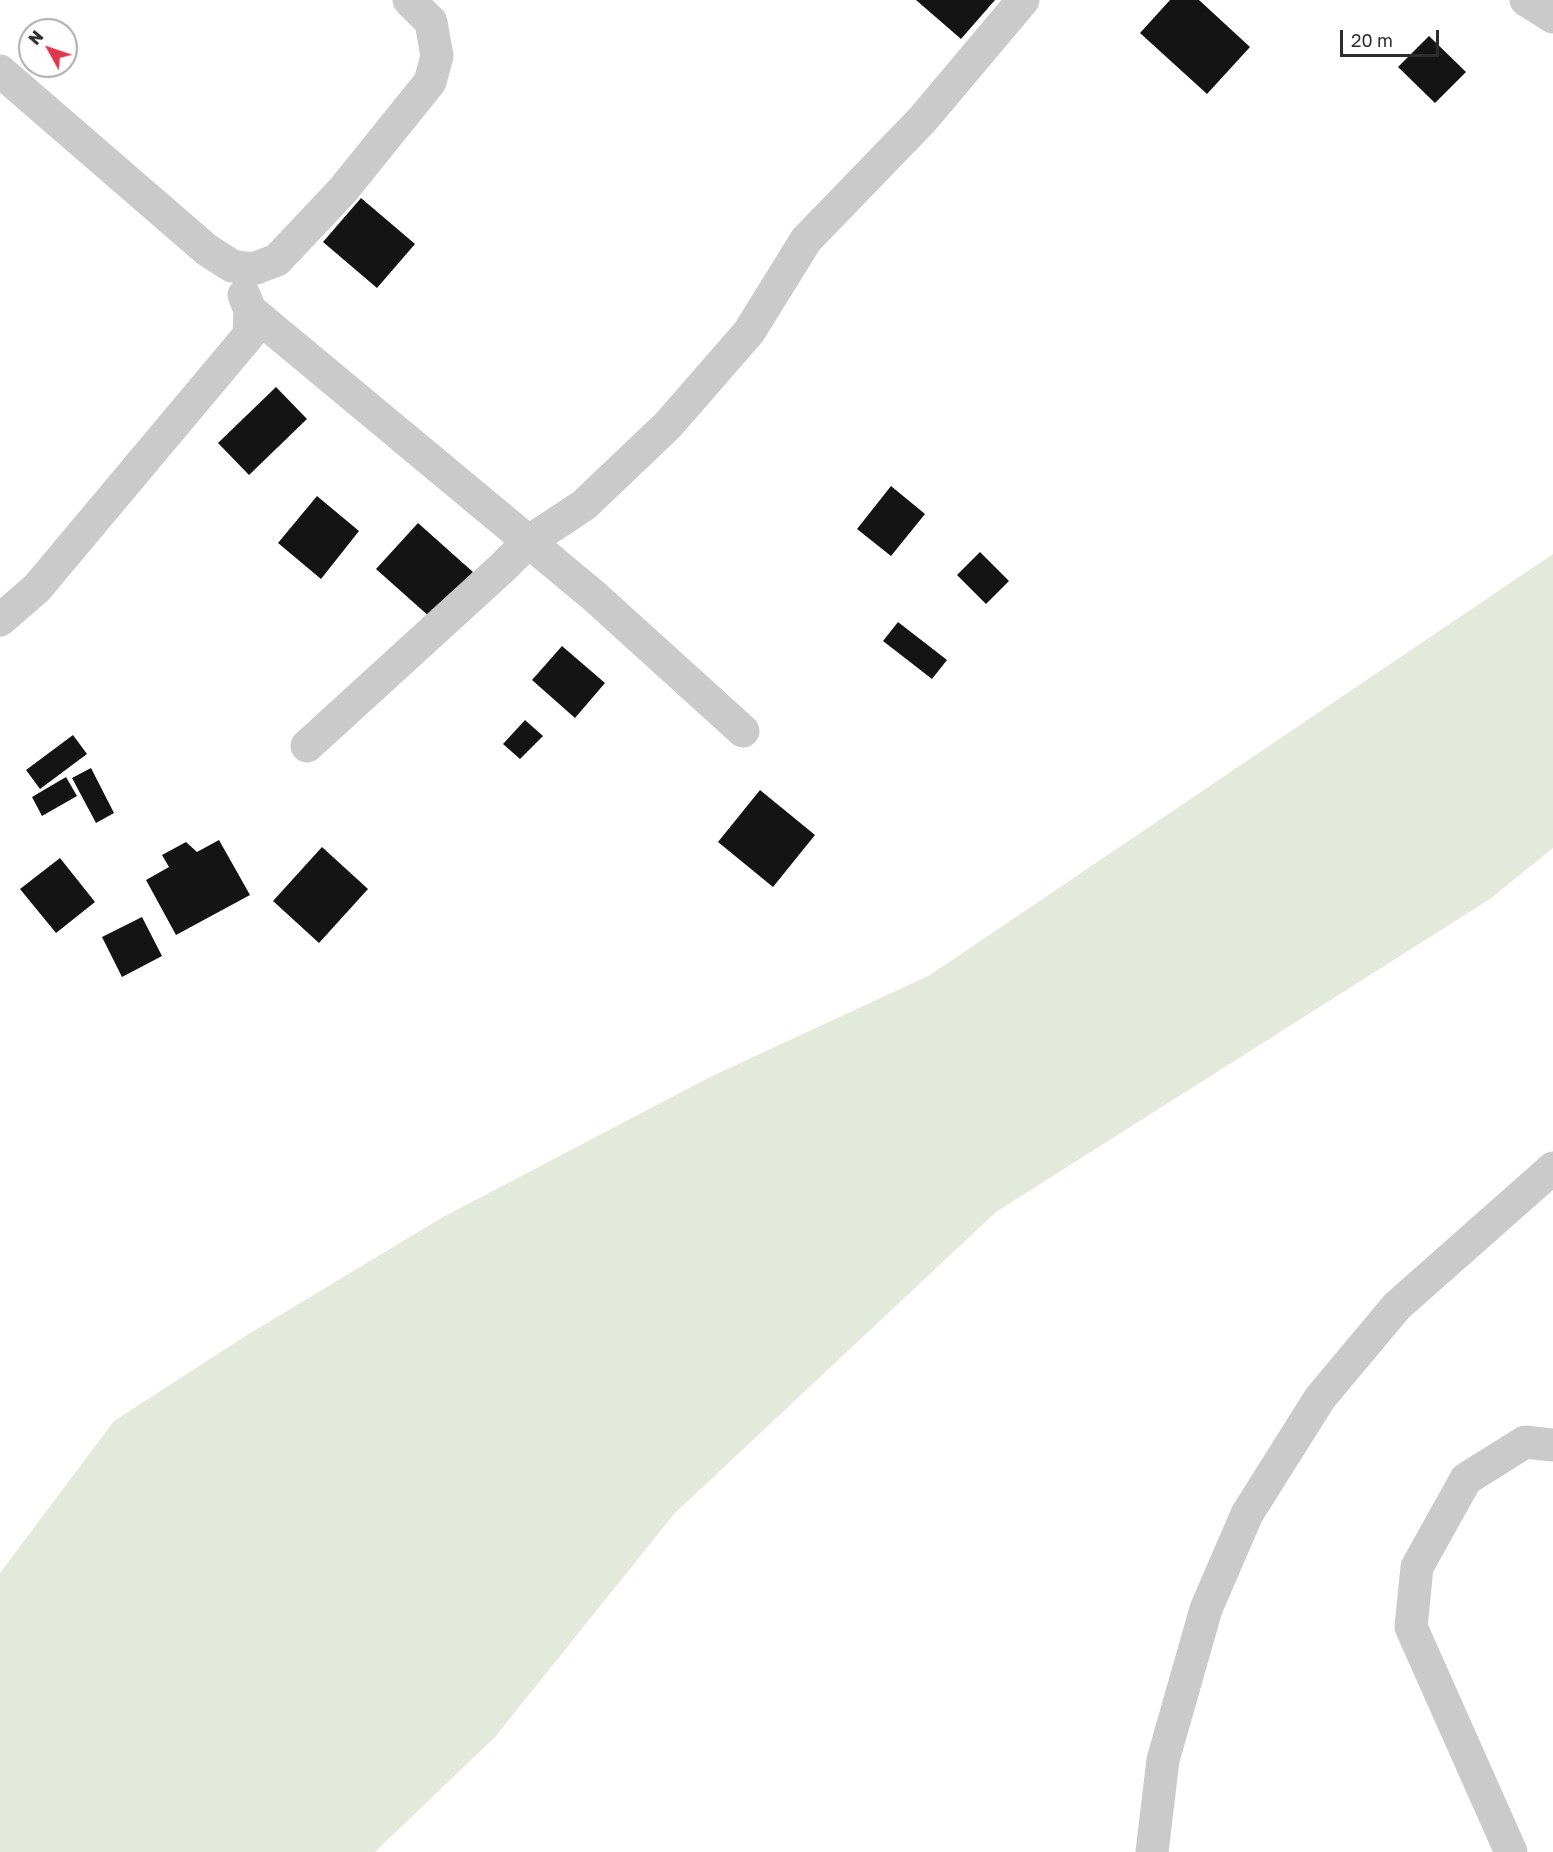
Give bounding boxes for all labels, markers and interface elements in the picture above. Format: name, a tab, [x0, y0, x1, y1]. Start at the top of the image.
north arrow	[18, 18, 78, 78]
scale bar	[1343, 18, 1442, 56]
text: N	[24, 27, 47, 49]
text: 20 m	[1351, 29, 1393, 51]

